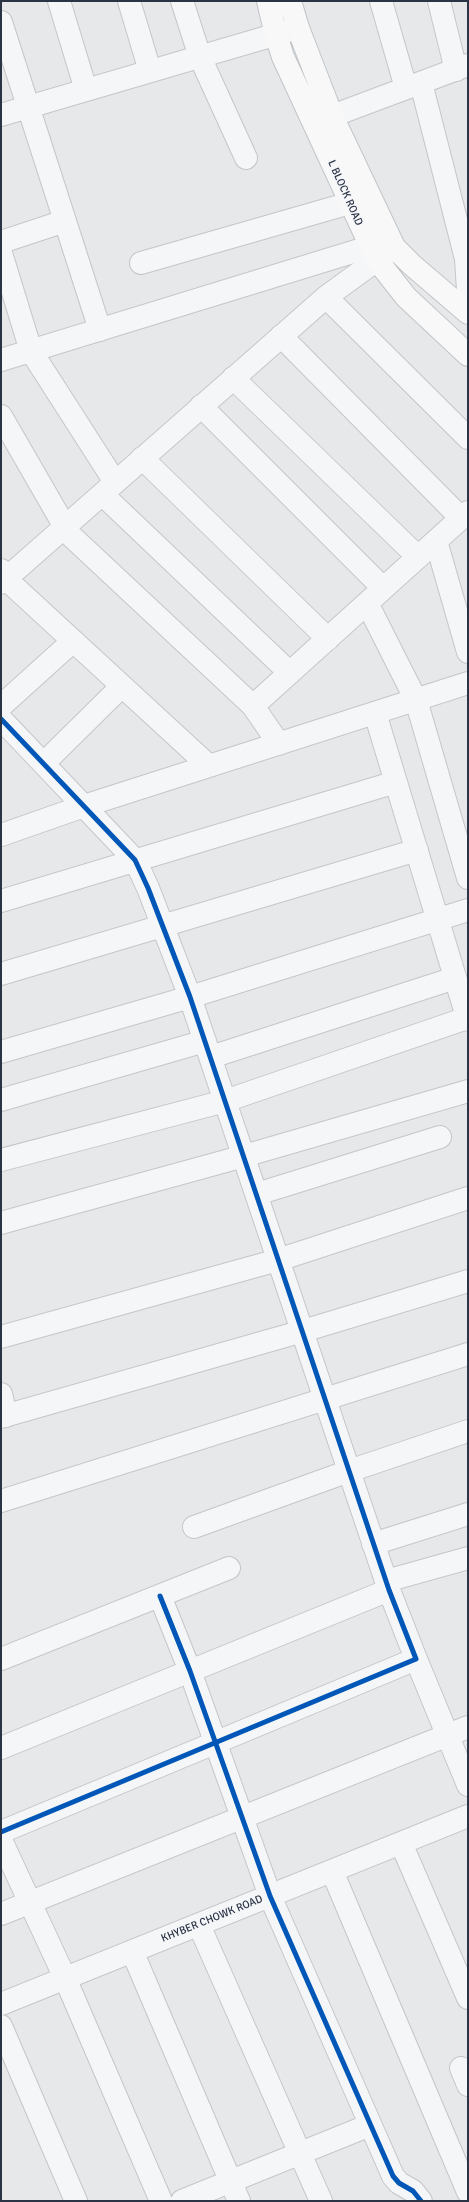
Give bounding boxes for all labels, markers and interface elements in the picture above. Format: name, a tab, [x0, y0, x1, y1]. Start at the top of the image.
street label: L BLOCK ROAD	[325, 158, 365, 228]
street label: KHYBER CHOWK ROAD	[159, 1893, 265, 1945]

